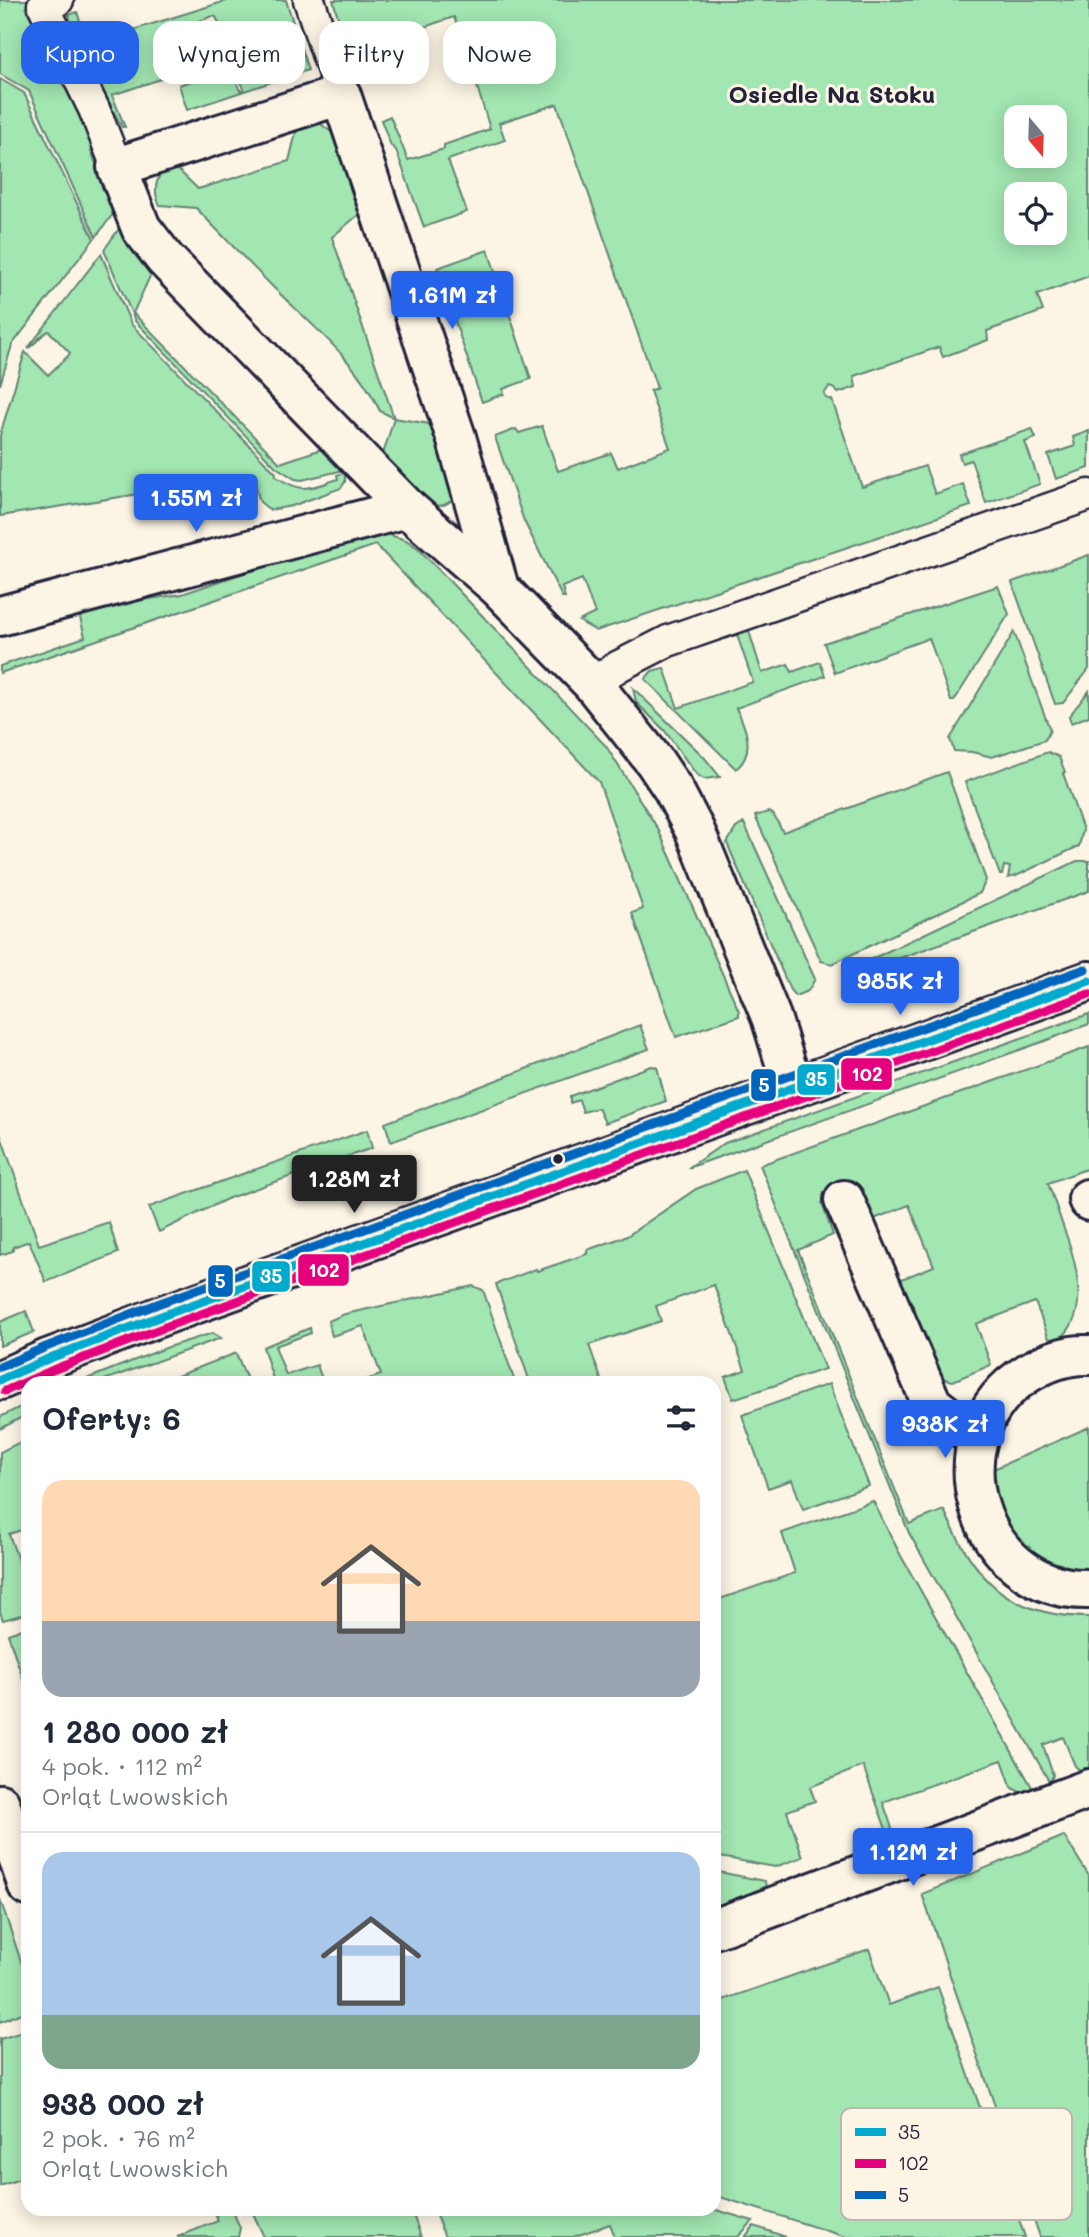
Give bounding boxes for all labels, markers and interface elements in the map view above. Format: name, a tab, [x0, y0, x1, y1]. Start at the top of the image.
chip: Kupno	[21, 21, 139, 84]
chip: Wynajem	[153, 21, 305, 84]
chip: Filtry	[319, 21, 429, 84]
chip: Nowe	[443, 21, 556, 84]
district label: Osiedle Na Stoku	[728, 78, 936, 109]
north arrow	[1004, 105, 1068, 168]
map controls	[1004, 105, 1067, 245]
button: locate	[1004, 182, 1067, 245]
pin: 1.61M zł	[380, 272, 524, 331]
text: 1.61M zł	[407, 279, 497, 309]
pin: 1.55M zł	[124, 475, 268, 534]
text: 1.55M zł	[150, 482, 242, 512]
pin: 985K zł	[835, 958, 965, 1017]
text: 985K zł	[857, 965, 943, 995]
line badge: 102	[840, 1057, 893, 1091]
text: 102	[851, 1061, 883, 1086]
line badge: 35	[796, 1063, 836, 1096]
text: 35	[805, 1066, 827, 1091]
line badge: 5	[750, 1068, 777, 1102]
text: 5	[758, 1072, 770, 1097]
unlabelled marker	[551, 1152, 565, 1166]
pin: 1.28M zł	[282, 1156, 426, 1215]
text: 1.28M zł	[308, 1163, 400, 1193]
line badge: 102	[297, 1253, 350, 1287]
text: 102	[308, 1257, 340, 1282]
line badge: 35	[251, 1260, 291, 1293]
text: 35	[260, 1263, 282, 1288]
line badge: 5	[207, 1264, 234, 1298]
text: 5	[214, 1268, 226, 1293]
text: Oferty: 6	[42, 1398, 181, 1438]
icon: filters	[662, 1399, 700, 1437]
pin: 938K zł	[880, 1400, 1010, 1460]
text: 938K zł	[902, 1408, 988, 1438]
icon: home	[308, 1526, 434, 1652]
text: 1 280 000 zł	[42, 1711, 228, 1751]
text: 4 pok. · 112 m²	[42, 1751, 202, 1781]
text: Orląt Lwowskich	[42, 1781, 228, 1811]
pin: 1.12M zł	[841, 1828, 985, 1888]
text: 1.12M zł	[869, 1836, 957, 1866]
icon: home	[308, 1898, 434, 2024]
text: 938 000 zł	[42, 2083, 204, 2123]
legend	[841, 2108, 1072, 2220]
text: 35	[898, 2119, 920, 2144]
text: 2 pok. · 76 m²	[42, 2123, 195, 2153]
text: 102	[898, 2150, 929, 2175]
text: Orląt Lwowskich	[42, 2153, 228, 2183]
text: 5	[898, 2182, 909, 2207]

